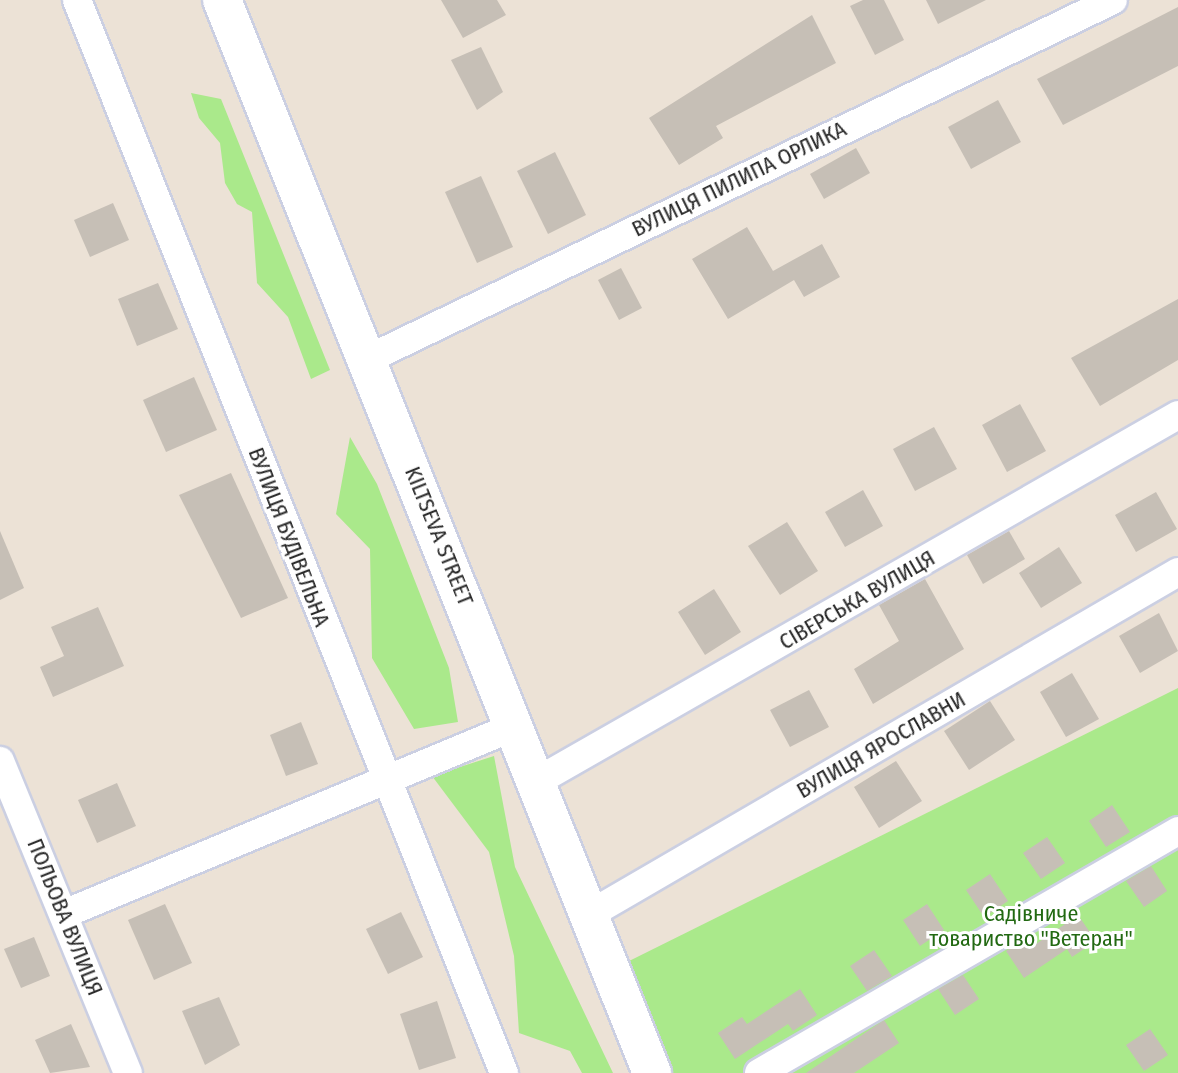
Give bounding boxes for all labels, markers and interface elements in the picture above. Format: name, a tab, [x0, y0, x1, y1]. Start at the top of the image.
street label: ВУЛИЦЯ ПИЛИПА ОРЛИКА	[628, 116, 850, 242]
street label: ВУЛИЦЯ БУДІВЕЛЬНА	[243, 444, 335, 630]
street label: KILTSEVA STREET	[399, 463, 479, 609]
street label: СІВЕРСЬКА ВУЛИЦЯ	[775, 545, 939, 655]
street label: ВУЛИЦЯ ЯРОСЛАВНИ	[792, 686, 970, 804]
street label: ПОЛЬОВА ВУЛИЦЯ	[22, 835, 108, 999]
park label: Садівниче товариство "Ветеран"	[929, 900, 1133, 952]

